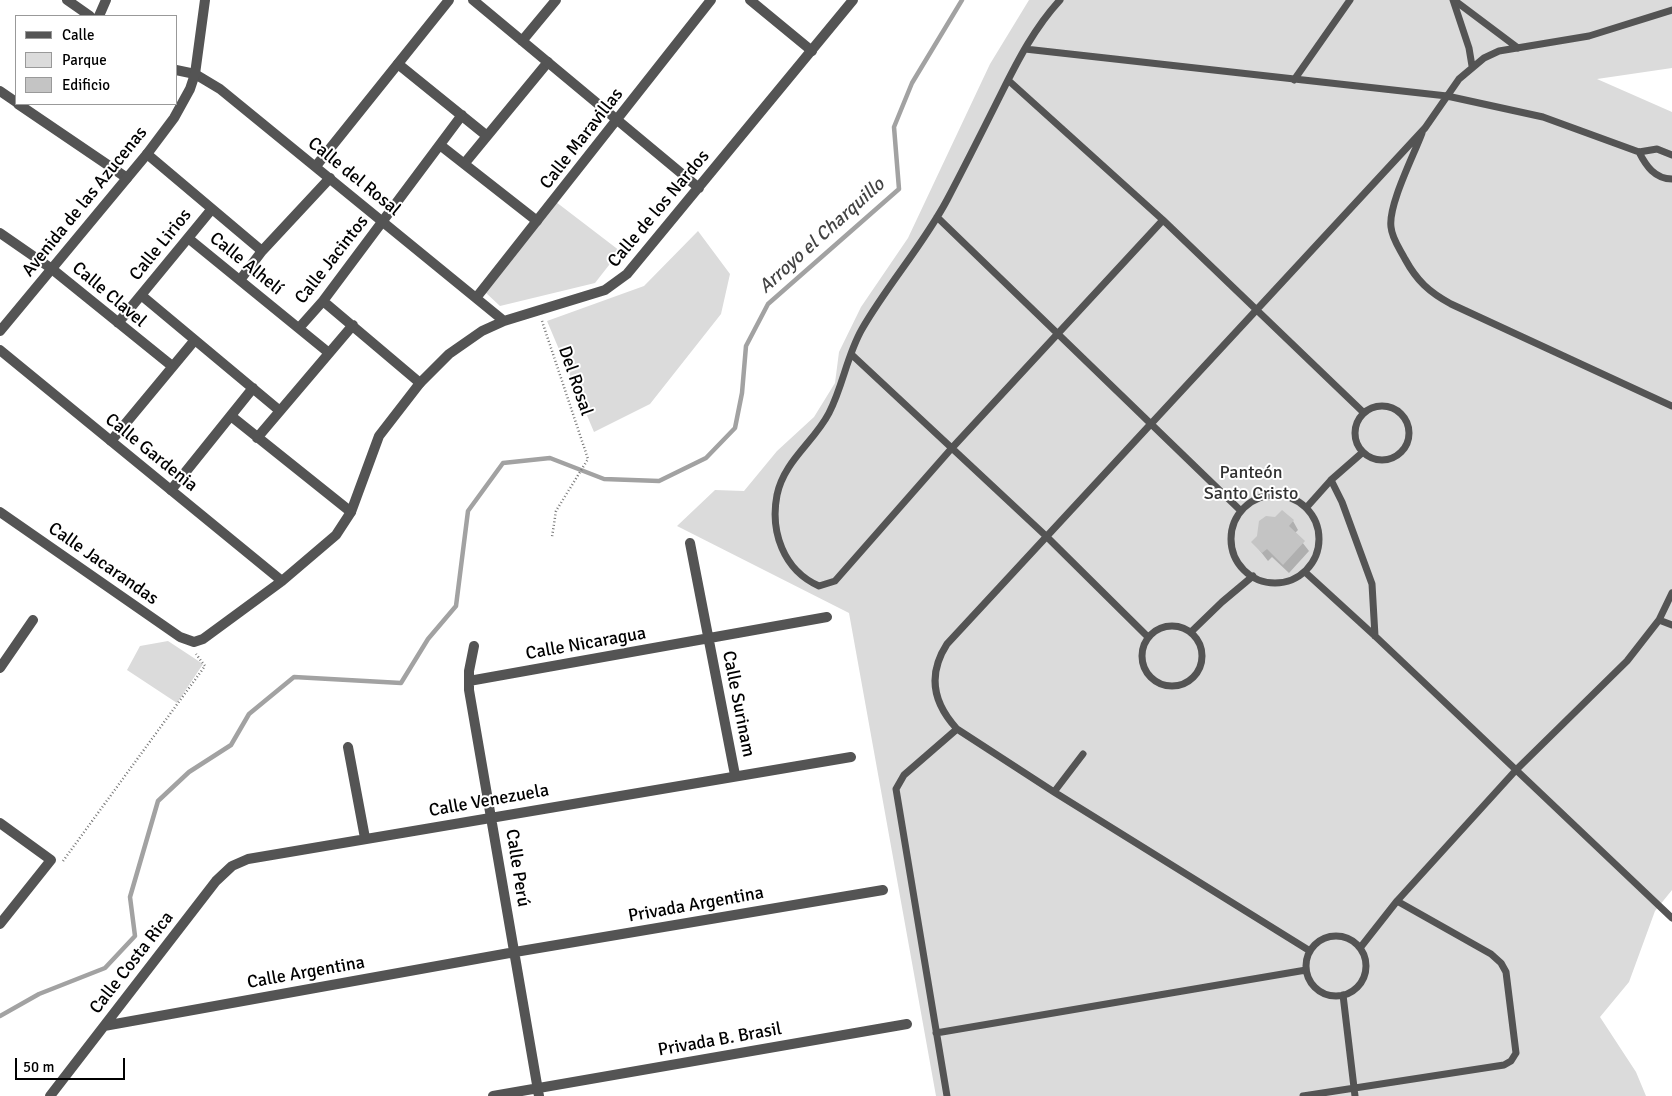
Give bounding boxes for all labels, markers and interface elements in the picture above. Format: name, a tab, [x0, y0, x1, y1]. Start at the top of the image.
legend	[15, 15, 178, 105]
text: Calle	[62, 26, 95, 44]
text: Parque	[62, 51, 107, 69]
text: Edificio	[62, 76, 110, 94]
street label: Calle Maravillas	[536, 84, 628, 194]
street label: Avenida de las Azucenas	[18, 123, 152, 281]
street label: Calle del Rosal	[303, 133, 405, 221]
street label: Calle de los Nardos	[604, 146, 714, 272]
water label: Arroyo el Charquillo	[754, 174, 890, 298]
street label: Calle Lirios	[126, 205, 196, 285]
street label: Calle Jacintos	[291, 211, 373, 309]
street label: Calle Alhelí	[205, 228, 287, 300]
street label: Calle Clavel	[67, 258, 151, 332]
street label: Del Rosal	[553, 343, 597, 419]
street label: Calle Gardenia	[100, 409, 202, 497]
park label: Panteón Santo Cristo	[1204, 462, 1298, 504]
street label: Calle Jacarandas	[44, 518, 162, 610]
street label: Calle Nicaragua	[524, 623, 648, 665]
street label: Calle Surinam	[717, 649, 759, 759]
street label: Calle Venezuela	[427, 780, 551, 822]
street label: Calle Perú	[500, 828, 534, 908]
street label: Privada Argentina	[626, 882, 766, 928]
street label: Calle Costa Rica	[85, 908, 179, 1018]
street label: Calle Argentina	[245, 952, 367, 994]
street label: Privada B. Brasil	[656, 1018, 784, 1062]
scale bar	[18, 1048, 128, 1080]
text: 50 m	[23, 1058, 54, 1076]

